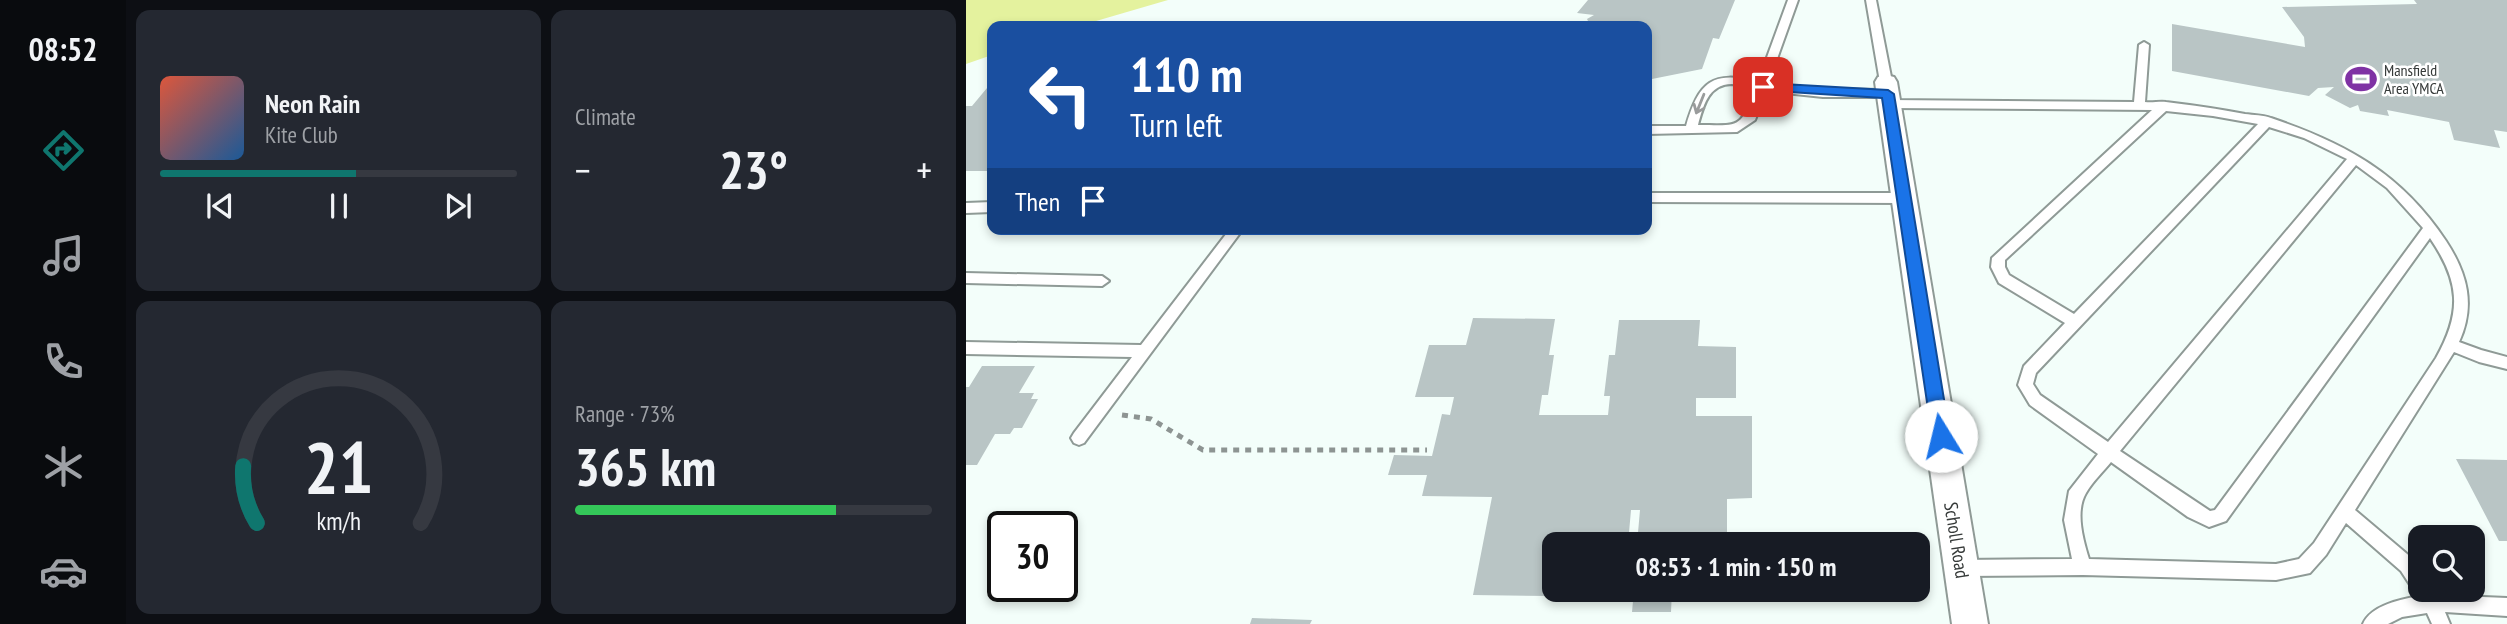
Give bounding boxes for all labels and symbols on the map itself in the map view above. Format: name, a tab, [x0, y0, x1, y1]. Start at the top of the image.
pin	[1733, 57, 1793, 117]
place label: Mansfield Area YMCA	[2384, 60, 2444, 98]
sports icon: Mansfield Area YMCA	[2344, 62, 2378, 96]
one-way arrow	[1693, 93, 1706, 114]
position arrow	[1904, 399, 1978, 473]
street label: Scholl Road	[1939, 500, 1975, 580]
speed limit sign: 30	[987, 511, 1078, 602]

